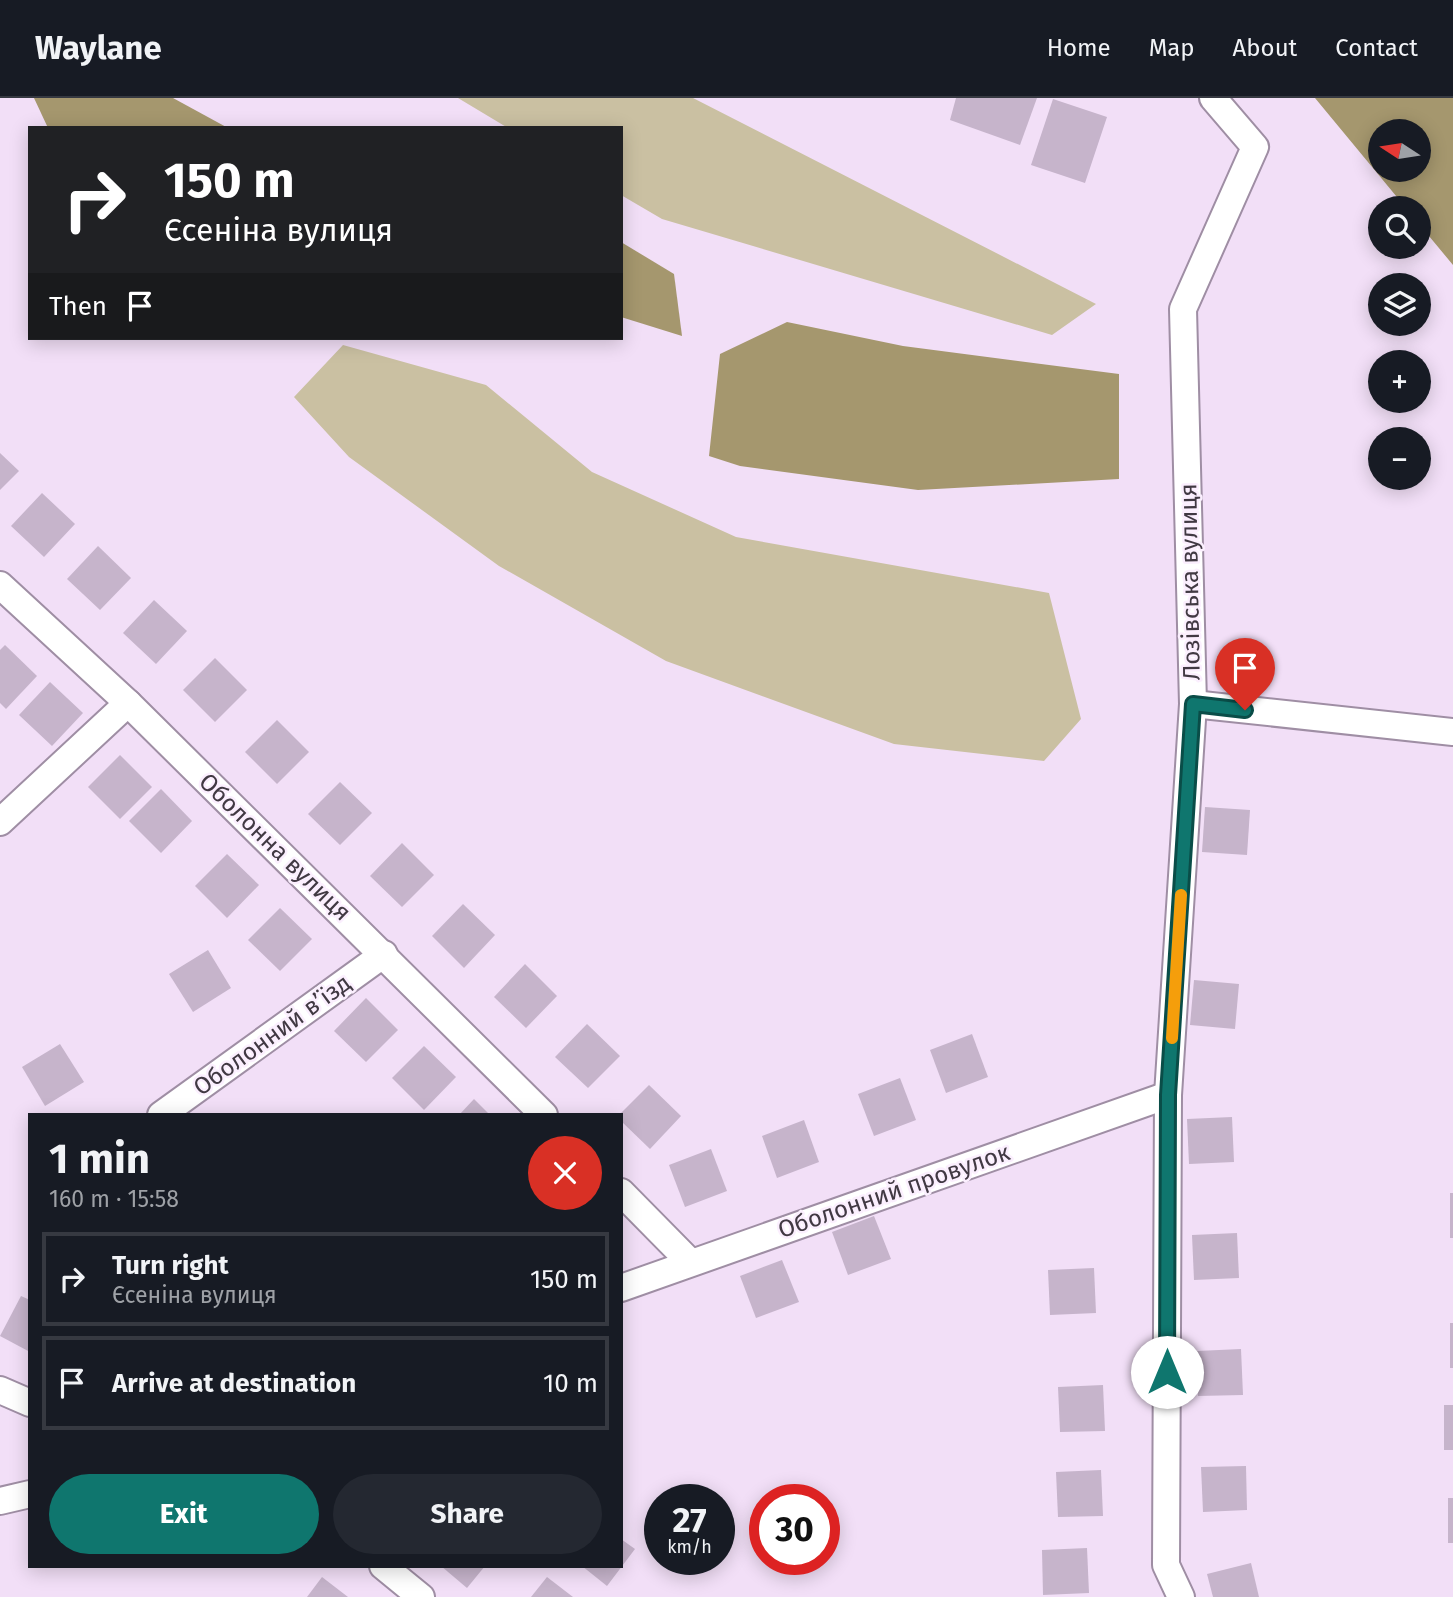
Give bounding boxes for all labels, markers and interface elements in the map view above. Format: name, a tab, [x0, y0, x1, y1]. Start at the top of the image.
text: Waylane	[35, 28, 162, 68]
text: Home	[1047, 34, 1111, 62]
text: Map	[1149, 34, 1195, 62]
text: About	[1233, 34, 1297, 62]
text: Contact	[1335, 34, 1418, 62]
north arrow	[1368, 119, 1432, 182]
map controls	[1368, 119, 1431, 490]
text: 150 m	[164, 151, 295, 210]
icon: right	[49, 154, 140, 245]
button: search	[1368, 196, 1431, 259]
text: Єсеніна вулиця	[164, 211, 393, 249]
button: layers	[1368, 273, 1431, 336]
icon: arrive	[121, 287, 159, 325]
text: Then	[49, 291, 107, 322]
button: +	[1368, 350, 1431, 413]
button: −	[1368, 427, 1431, 490]
street label: Лозівська вулиця	[1174, 483, 1206, 681]
pin	[1215, 638, 1275, 710]
icon: arrive	[1226, 649, 1264, 687]
street label: Оболонна вулиця	[193, 767, 357, 927]
street label: Оболонний в’їзд	[188, 969, 356, 1101]
text: 1 min	[49, 1134, 150, 1184]
button: close	[528, 1136, 602, 1210]
street label: Оболонний провулок	[774, 1138, 1014, 1244]
text: 160 m · 15:58	[49, 1185, 179, 1213]
text: Turn right	[112, 1250, 229, 1281]
icon: right	[53, 1260, 91, 1298]
text: 150 m	[530, 1264, 598, 1295]
text: Єсеніна вулиця	[112, 1281, 277, 1309]
position arrow	[1130, 1335, 1204, 1409]
icon: arrive	[53, 1364, 91, 1402]
text: Arrive at destination	[112, 1368, 356, 1399]
text: 10 m	[543, 1368, 598, 1399]
button: Exit	[49, 1474, 319, 1554]
button: Share	[333, 1474, 602, 1554]
speed limit sign: 30	[749, 1484, 840, 1575]
text: 27	[672, 1499, 707, 1541]
text: km/h	[667, 1536, 712, 1558]

